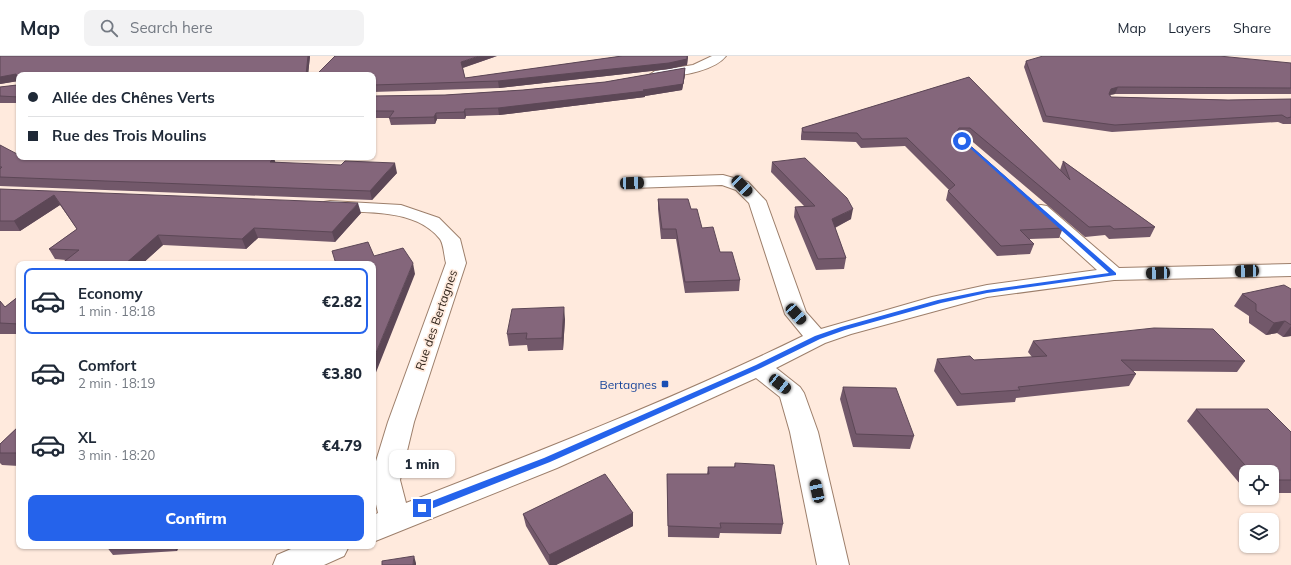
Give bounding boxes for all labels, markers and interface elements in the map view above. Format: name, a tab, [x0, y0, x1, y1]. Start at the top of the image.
search box	[84, 10, 364, 46]
text: Map	[20, 16, 60, 40]
icon: search	[98, 17, 120, 39]
text: Search here	[130, 18, 213, 37]
text: Map	[1117, 19, 1146, 37]
text: Layers	[1168, 19, 1211, 37]
text: Share	[1233, 19, 1271, 37]
text: Allée des Chênes Verts	[52, 88, 215, 107]
text: Rue des Trois Moulins	[52, 126, 207, 145]
route start	[953, 132, 971, 150]
car	[729, 173, 755, 199]
car	[620, 177, 644, 189]
car	[1235, 265, 1259, 277]
car	[1146, 267, 1170, 279]
street label: Rue des Bertagnes	[412, 268, 460, 372]
icon: car	[30, 283, 66, 319]
text: Economy	[78, 284, 143, 303]
text: €2.82	[322, 292, 362, 311]
car	[784, 301, 808, 327]
text: 1 min · 18:18	[78, 303, 155, 319]
icon: car	[30, 355, 66, 391]
text: Comfort	[78, 356, 136, 375]
text: €3.80	[322, 364, 362, 383]
car	[767, 372, 793, 396]
text: 2 min · 18:19	[78, 375, 155, 391]
place label: Bertagnes	[599, 377, 657, 392]
marker: Bertagnes	[660, 379, 670, 389]
icon: car	[30, 427, 66, 463]
text: XL	[78, 428, 96, 447]
text: €4.79	[322, 436, 362, 455]
text: 3 min · 18:20	[78, 447, 155, 463]
callout: 1 min	[389, 450, 455, 478]
text: 1 min	[405, 456, 439, 472]
map controls	[1239, 465, 1279, 553]
button: locate	[1239, 465, 1279, 505]
car	[809, 478, 825, 504]
button: Confirm	[28, 495, 364, 541]
route end	[413, 499, 431, 517]
button: layers	[1239, 513, 1279, 553]

